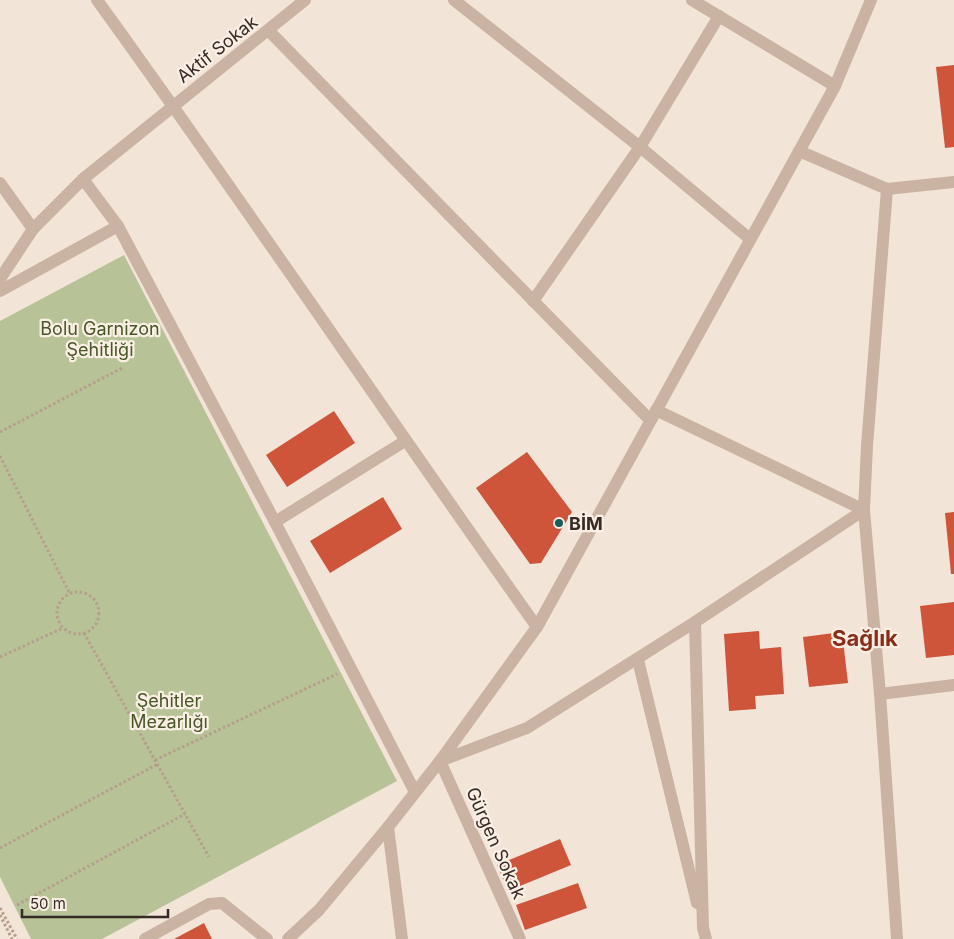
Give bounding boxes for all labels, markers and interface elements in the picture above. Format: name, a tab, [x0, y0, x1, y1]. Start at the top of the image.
street label: Aktif Sokak	[173, 11, 262, 87]
park label: Bolu Garnizon Şehitliği	[40, 318, 160, 360]
place label: BİM	[569, 513, 603, 534]
marker: BİM	[553, 517, 565, 529]
district label: Sağlık	[832, 625, 898, 651]
park label: Şehitler Mezarlığı	[130, 690, 208, 732]
street label: Gürgen Sokak	[462, 784, 530, 902]
scale bar	[22, 886, 169, 918]
text: 50 m	[30, 894, 66, 913]

